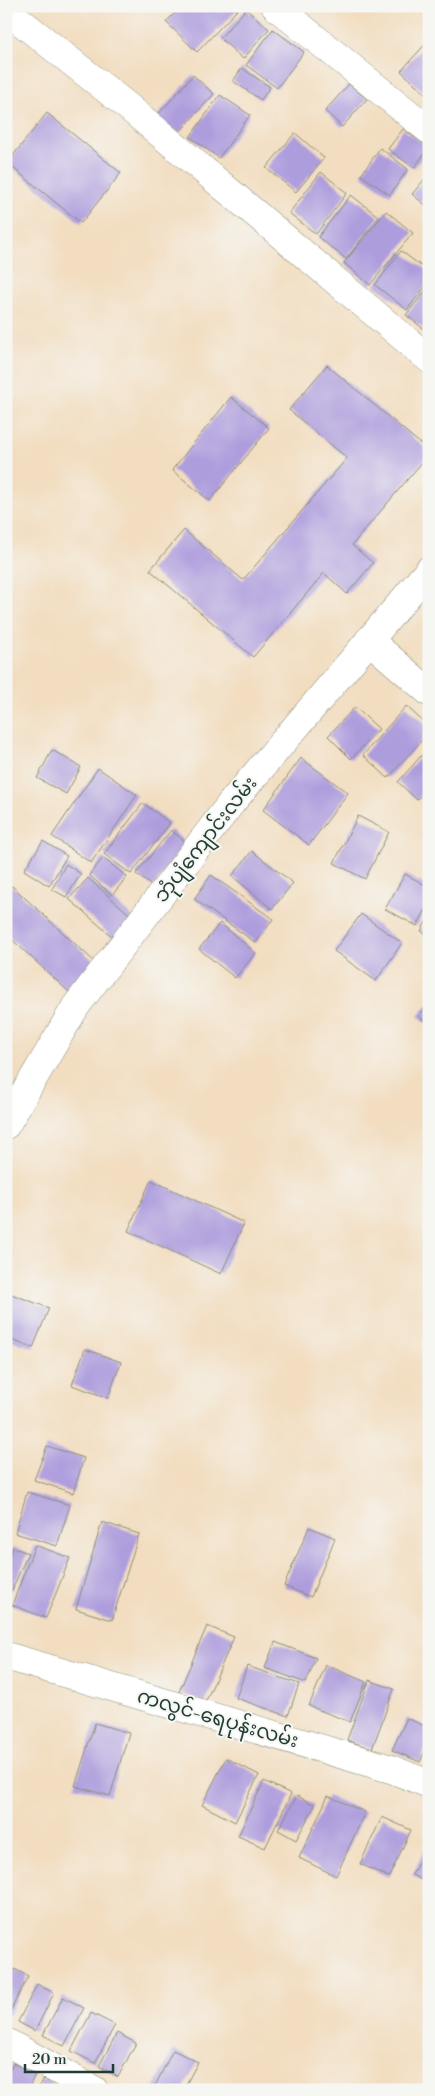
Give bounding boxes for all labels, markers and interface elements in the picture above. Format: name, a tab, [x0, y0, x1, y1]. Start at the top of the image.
street label: ဘုံပျံကျောင်းလမ်း	[147, 770, 266, 910]
street label: ကလွင်-ရေပုန်းလမ်း	[133, 1682, 302, 1757]
scale bar	[25, 2041, 112, 2073]
text: 20 m	[32, 2050, 67, 2069]

